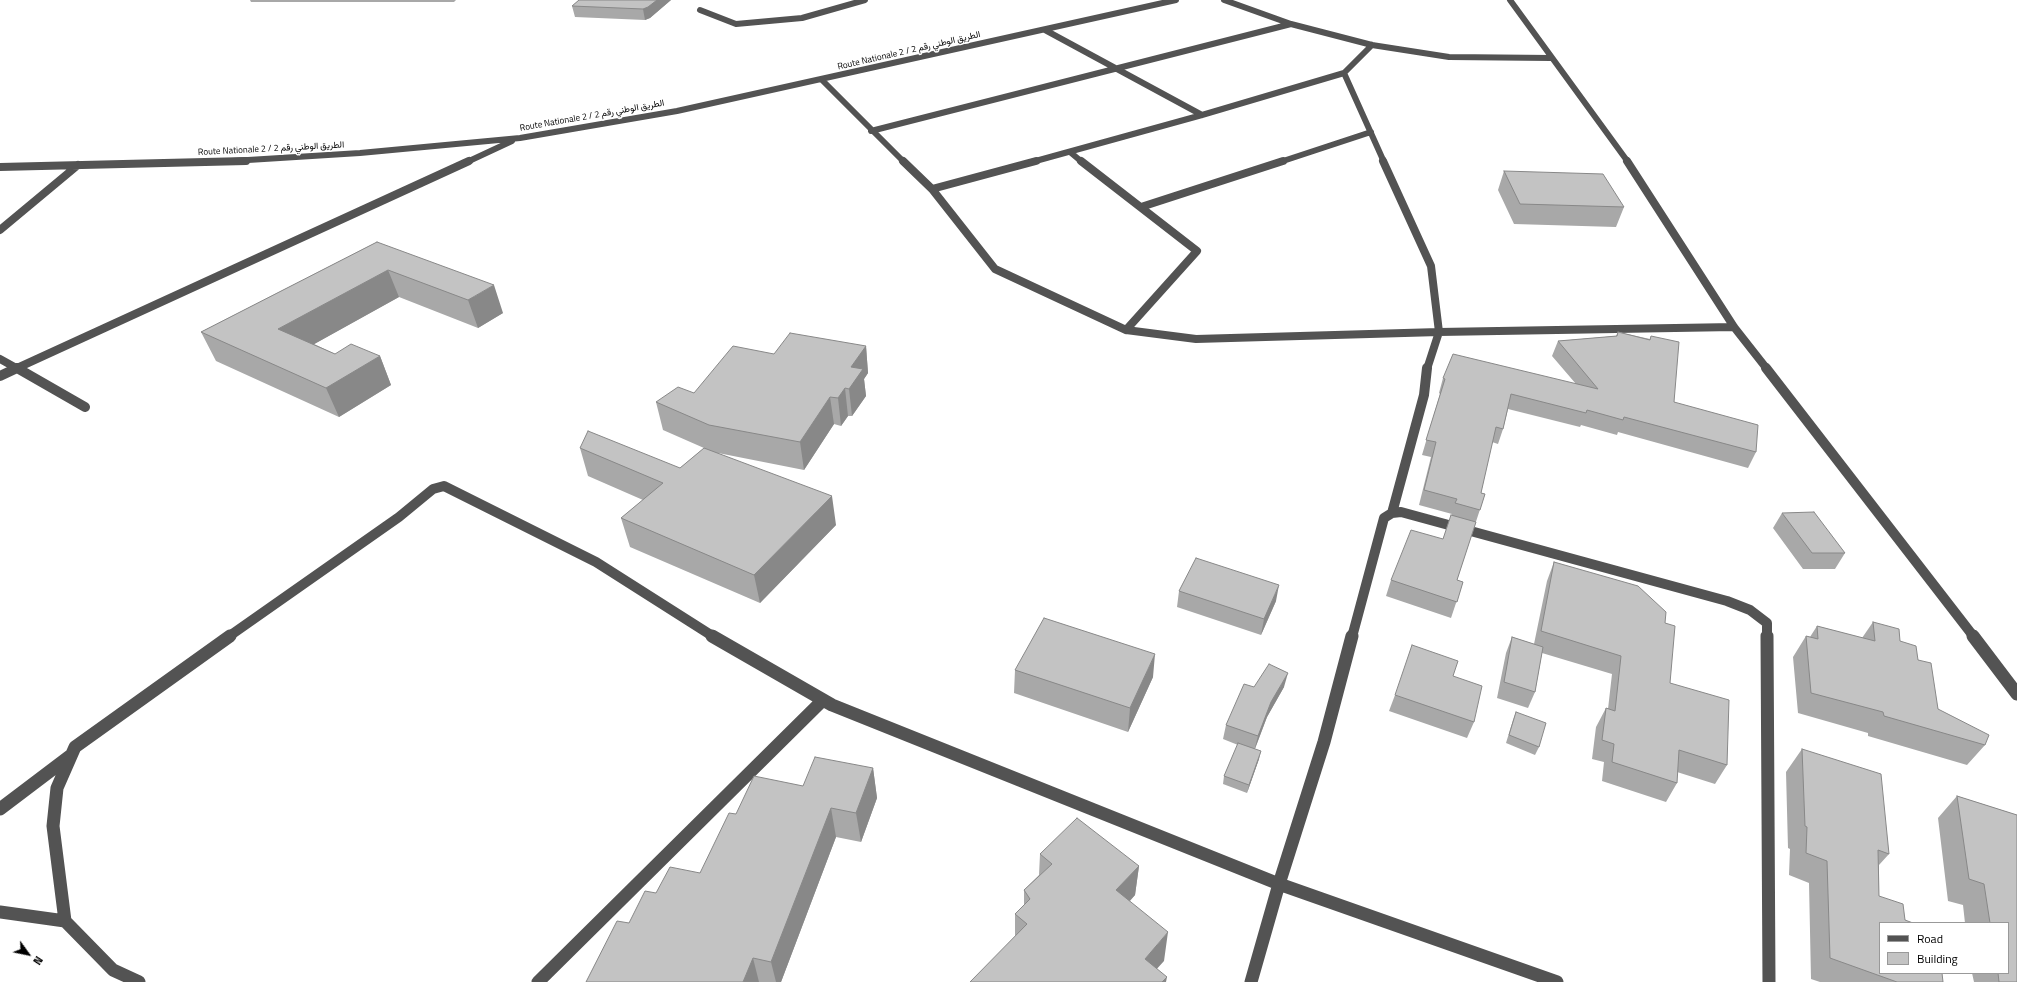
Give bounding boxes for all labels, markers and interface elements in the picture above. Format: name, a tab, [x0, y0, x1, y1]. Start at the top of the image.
street label: Route Nationale 2 / الطريق الوطني رقم 2	[836, 29, 982, 73]
street label: Route Nationale 2 / الطريق الوطني رقم 2	[519, 98, 665, 134]
street label: Route Nationale 2 / الطريق الوطني رقم 2	[198, 140, 344, 158]
legend	[1879, 922, 2009, 974]
text: Road	[1917, 929, 1943, 948]
north arrow	[8, 934, 48, 974]
text: Building	[1917, 949, 1958, 968]
text: N	[29, 953, 47, 968]

